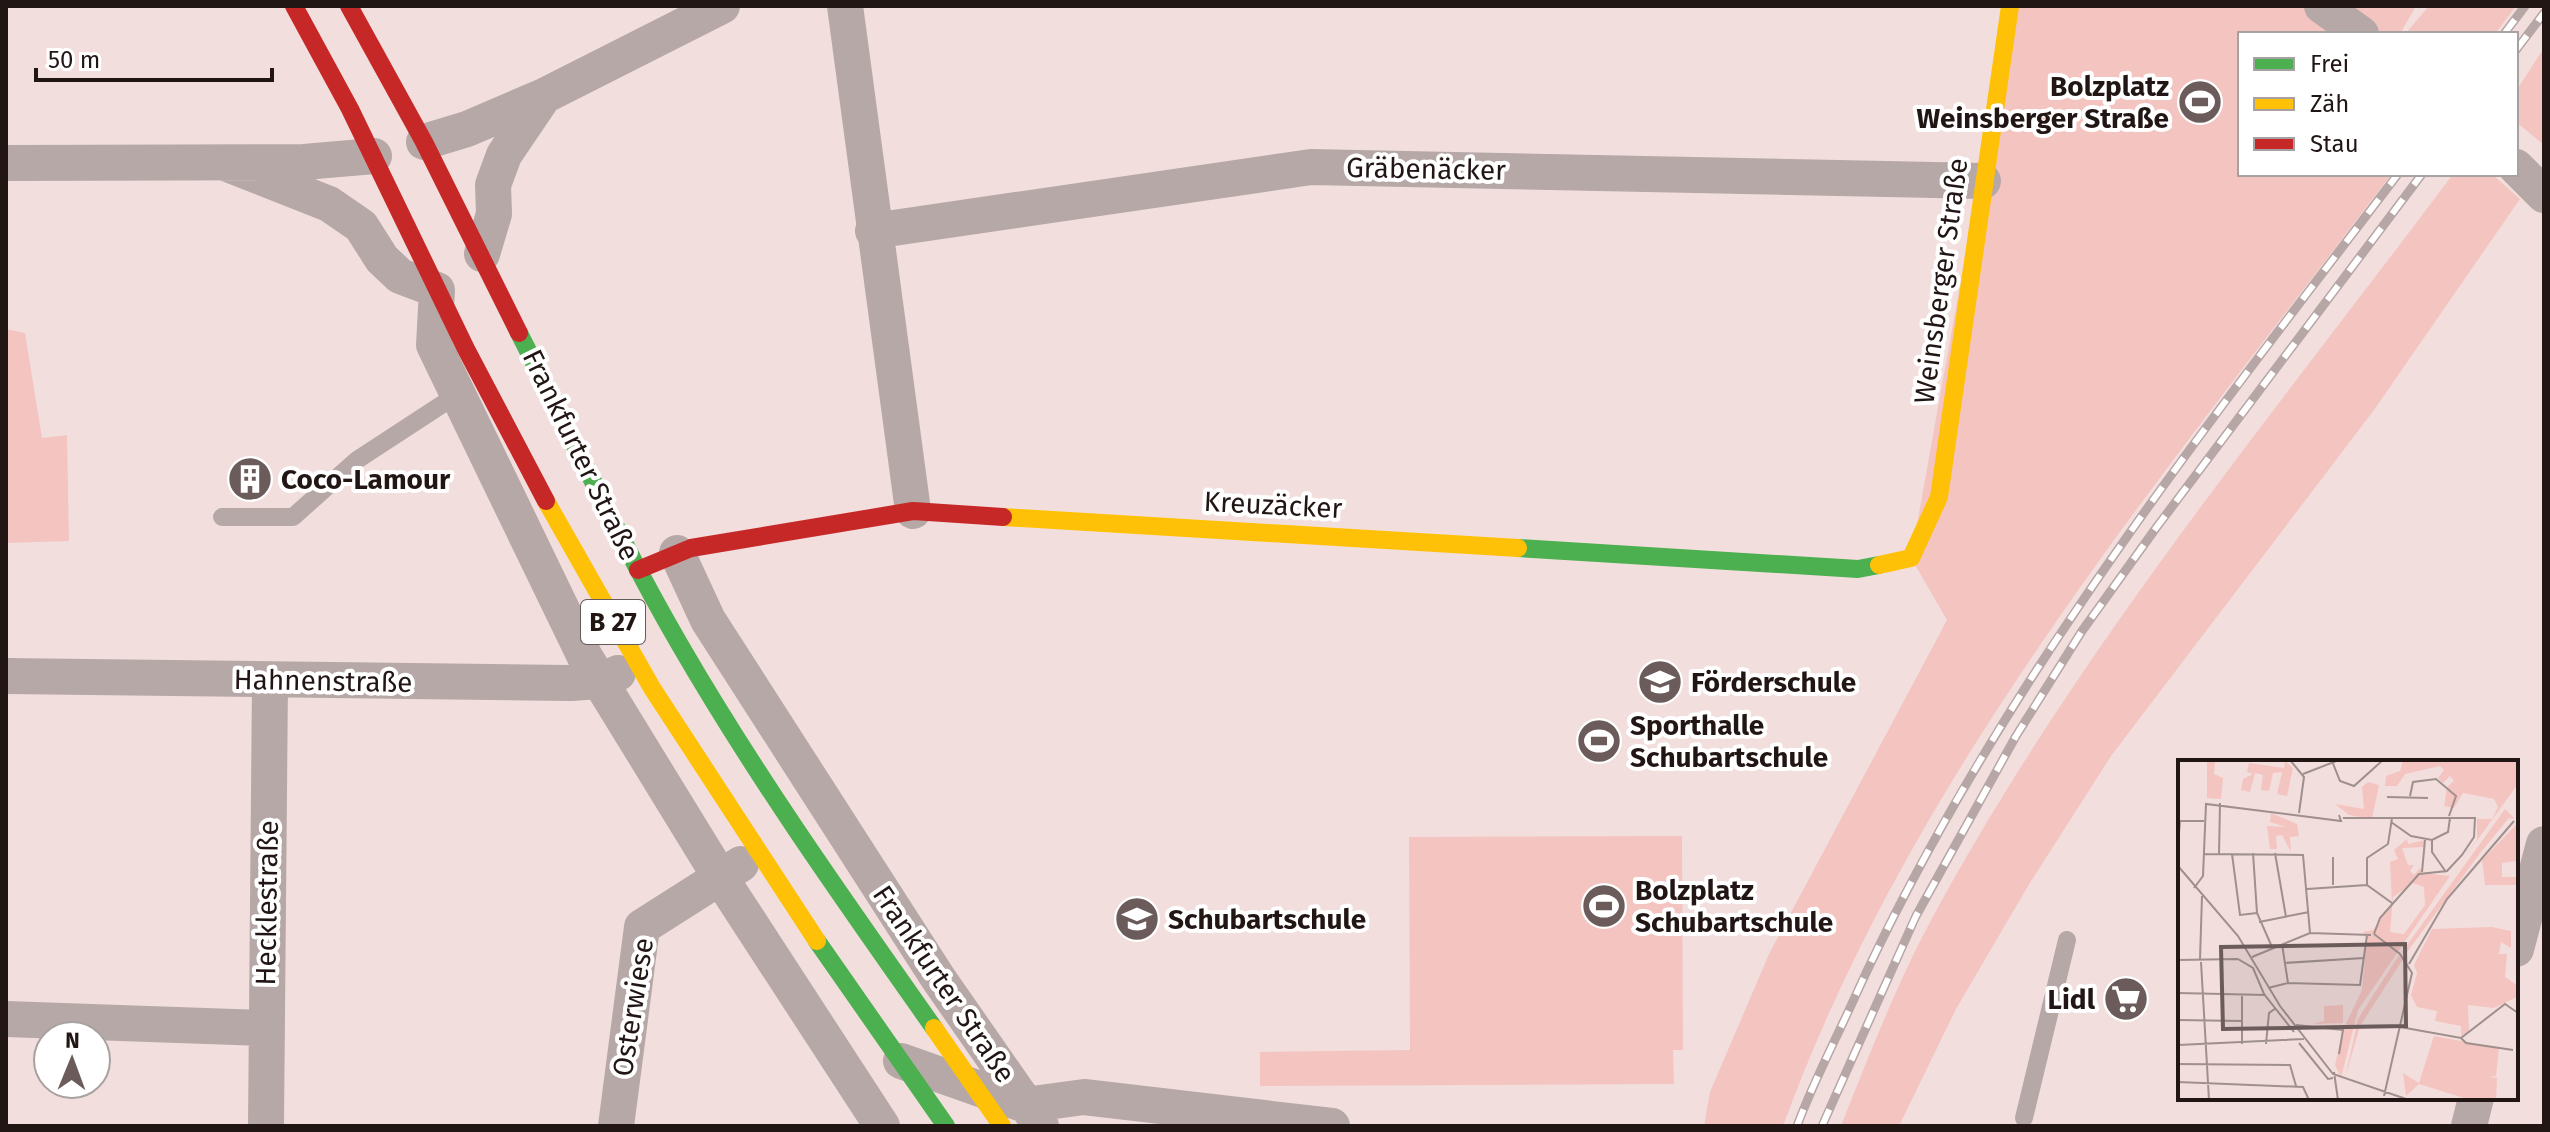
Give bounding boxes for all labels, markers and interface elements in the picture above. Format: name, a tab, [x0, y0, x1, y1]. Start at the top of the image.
scale bar	[36, 32, 272, 82]
legend	[2238, 32, 2518, 176]
text: 50 m	[48, 46, 100, 74]
text: Frei	[2310, 50, 2349, 78]
place label: Bolzplatz Weinsberger Straße	[1916, 70, 2169, 135]
sports icon: Bolzplatz Weinsberger Straße	[2176, 78, 2224, 126]
text: Zäh	[2310, 90, 2349, 118]
text: Stau	[2310, 130, 2359, 158]
street label: Gräbenäcker	[1346, 151, 1506, 187]
street label: Weinsberger Straße	[1907, 156, 1975, 406]
street label: Frankfurter Straße	[516, 344, 646, 566]
building icon: Coco-Lamour	[226, 455, 274, 503]
place label: Coco-Lamour	[281, 463, 451, 496]
street label: Kreuzäcker	[1203, 485, 1343, 525]
road number: B 27	[581, 600, 645, 644]
school or university icon: Förderschule	[1636, 658, 1684, 706]
street label: Hahnenstraße	[233, 663, 413, 699]
place label: Förderschule	[1691, 666, 1856, 699]
place label: Sporthalle Schubartschule	[1630, 709, 1828, 774]
sports icon: Sporthalle Schubartschule	[1575, 717, 1623, 765]
inset map	[2178, 760, 2518, 1100]
street label: Hecklestraße	[249, 820, 285, 986]
place label: Bolzplatz Schubartschule	[1635, 874, 1833, 939]
street label: Frankfurter Straße	[866, 879, 1022, 1089]
sports icon: Bolzplatz Schubartschule	[1580, 882, 1628, 930]
school or university icon: Schubartschule	[1113, 895, 1161, 943]
place label: Schubartschule	[1168, 903, 1366, 936]
street label: Osterwiese	[606, 935, 660, 1079]
supermarket icon: Lidl	[2102, 975, 2150, 1023]
place label: Lidl	[2048, 983, 2096, 1016]
north arrow	[32, 1020, 112, 1100]
text: N	[65, 1027, 80, 1054]

